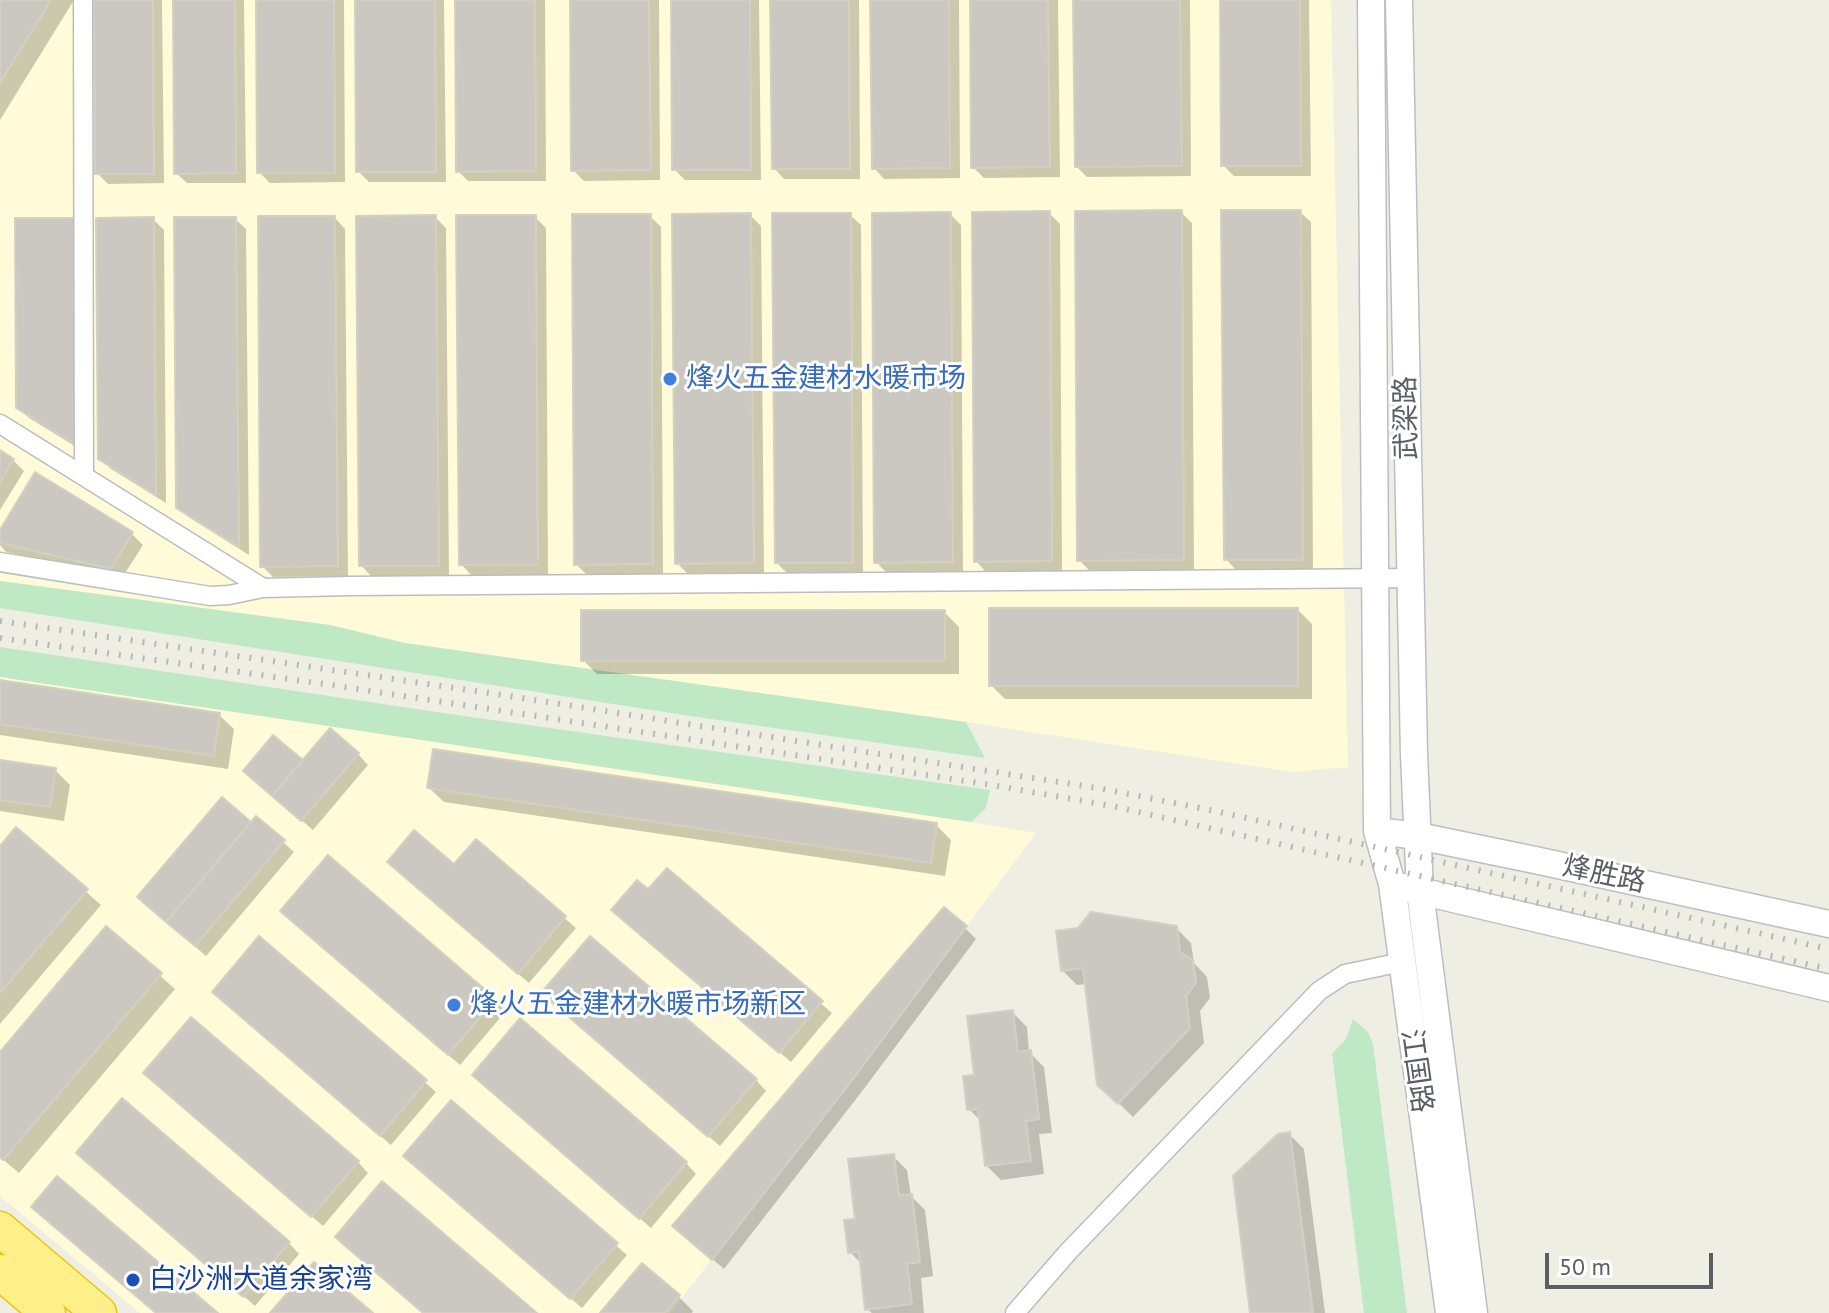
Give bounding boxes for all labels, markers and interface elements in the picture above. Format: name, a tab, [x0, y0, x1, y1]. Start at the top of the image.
place label: 烽火五金建材水暖市场	[686, 362, 966, 396]
marker: 烽火五金建材水暖市场	[661, 370, 679, 388]
street label: 武梁路	[1389, 376, 1425, 460]
street label: 烽胜路	[1559, 850, 1649, 900]
place label: 烽火五金建材水暖市场新区	[470, 988, 806, 1022]
marker: 烽火五金建材水暖市场新区	[445, 996, 463, 1014]
street label: 江国路	[1394, 1027, 1438, 1115]
scale bar	[1549, 1237, 1717, 1287]
text: 50 m	[1559, 1251, 1611, 1282]
place label: 白沙洲大道余家湾	[149, 1263, 373, 1297]
marker: 白沙洲大道余家湾	[124, 1271, 142, 1289]

